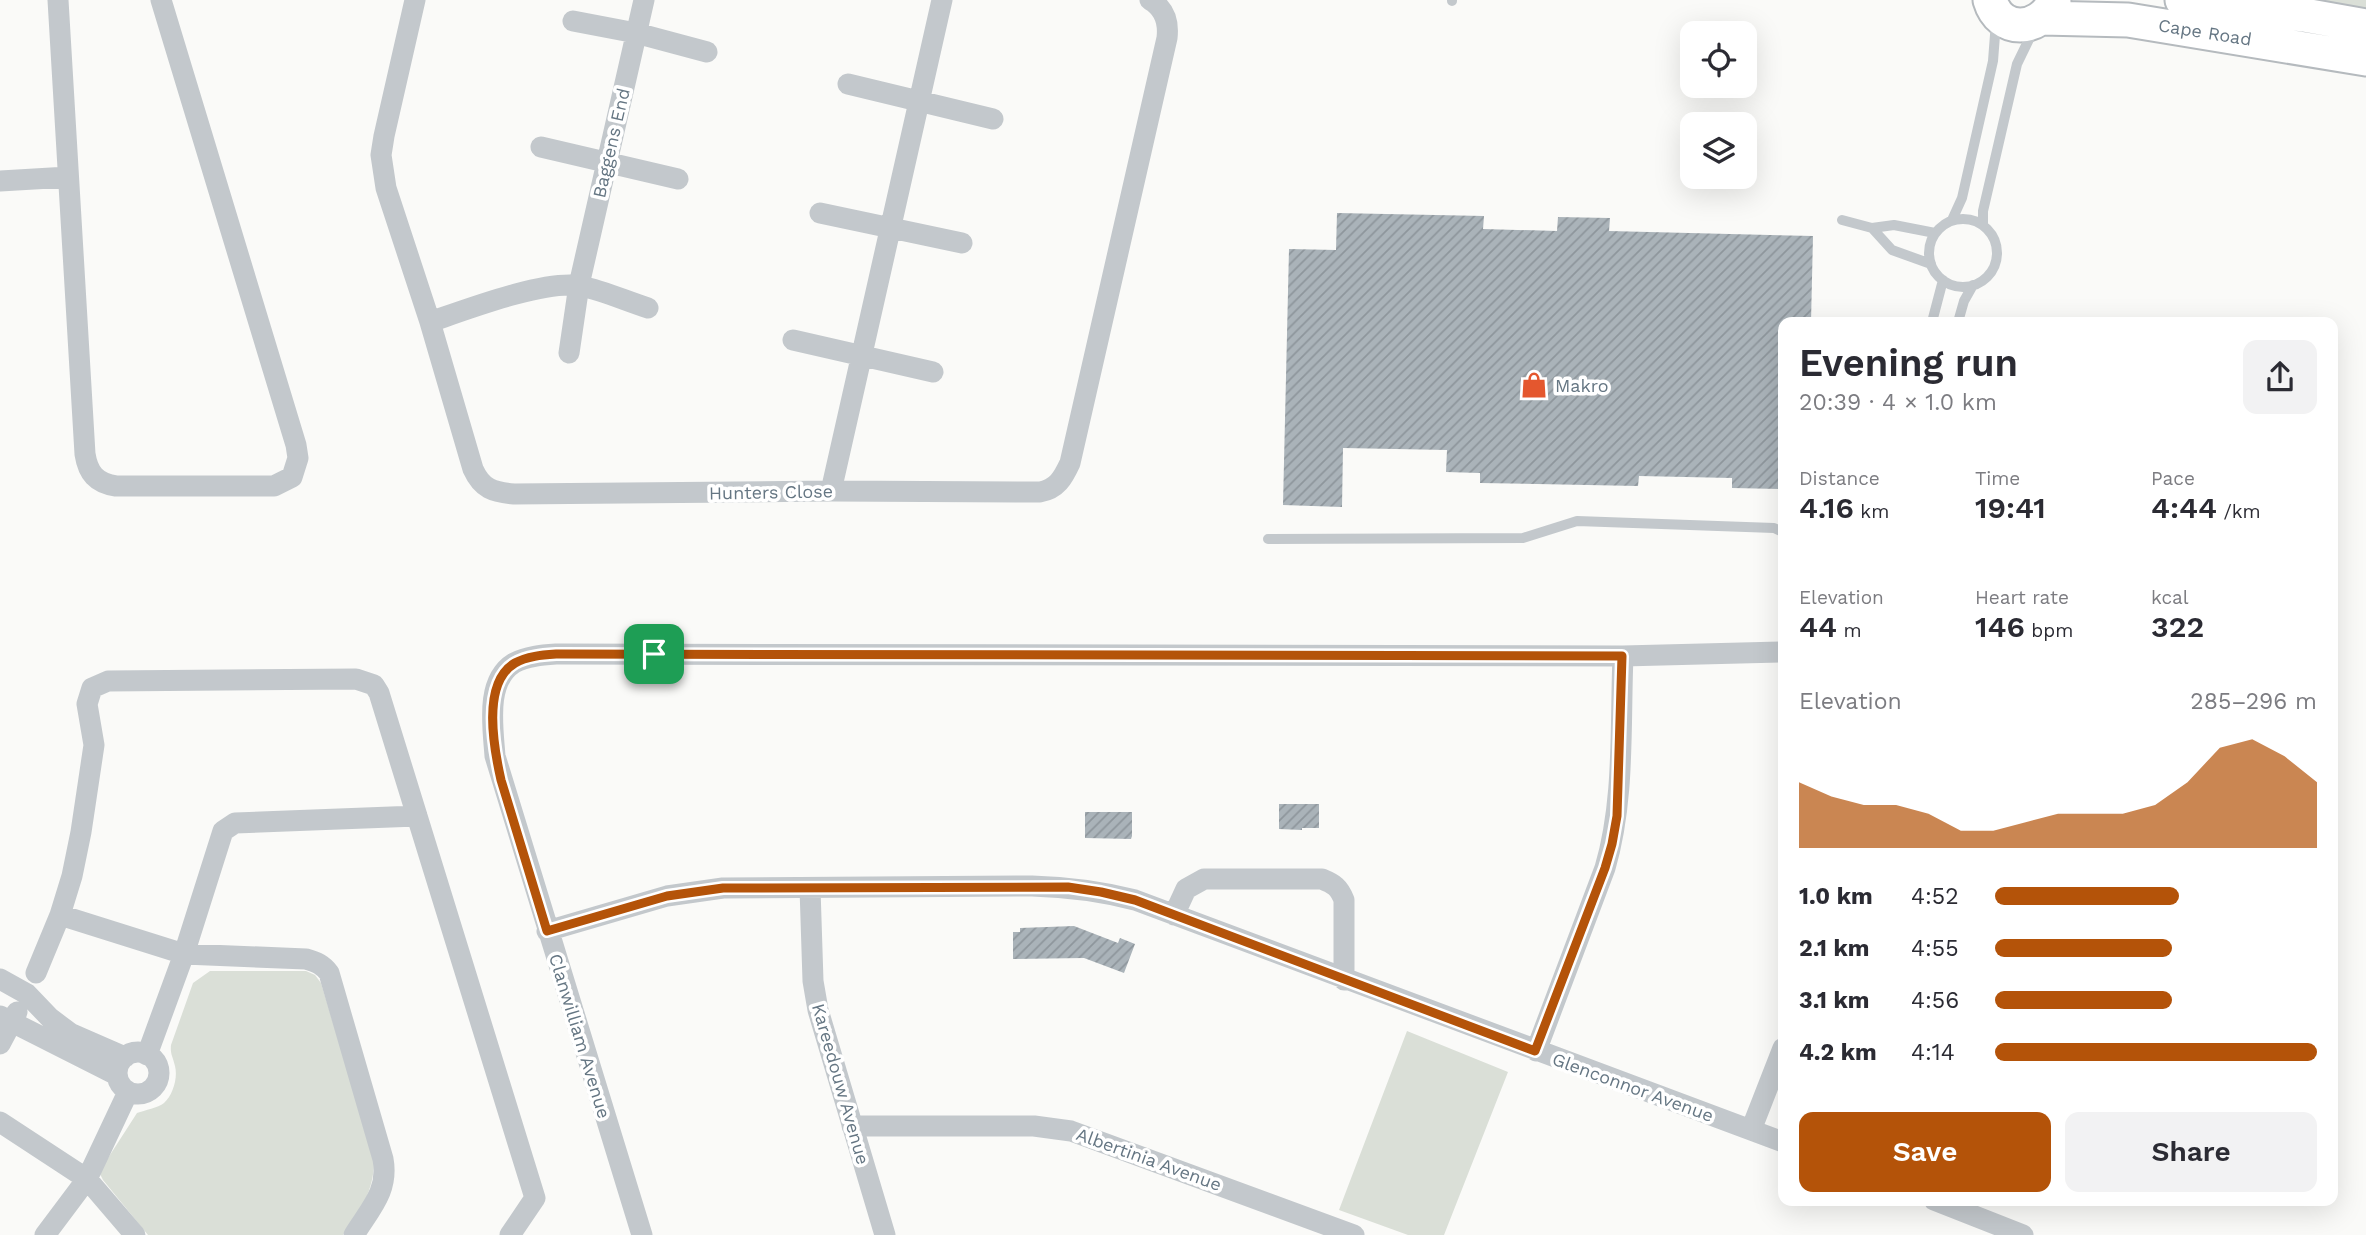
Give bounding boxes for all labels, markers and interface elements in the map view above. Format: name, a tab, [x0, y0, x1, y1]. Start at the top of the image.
street label: Cape Road	[2157, 14, 2253, 50]
map controls	[1680, 21, 1757, 189]
button: locate	[1680, 21, 1757, 98]
street label: Baggens End	[588, 86, 634, 200]
button: layers	[1680, 112, 1757, 189]
button: share	[2243, 340, 2317, 414]
text: Evening run	[1799, 341, 2018, 385]
shop icon: Makro	[1519, 370, 1549, 400]
place label: Makro	[1555, 375, 1609, 396]
text: 20:39 · 4 × 1.0 km	[1799, 389, 1997, 416]
text: Distance	[1799, 467, 1880, 490]
text: Time	[1975, 467, 2020, 490]
text: Pace	[2151, 467, 2195, 490]
street label: Hunters Close	[709, 480, 833, 504]
text: 4.16	[1799, 490, 1854, 525]
text: 19:41	[1975, 490, 2046, 525]
text: 4:44	[2151, 490, 2217, 525]
text: km	[1854, 500, 1889, 523]
text: /km	[2217, 500, 2261, 523]
text: Elevation	[1799, 586, 1884, 609]
text: Heart rate	[1975, 586, 2069, 609]
text: kcal	[2151, 586, 2189, 609]
text: 44	[1799, 609, 1837, 644]
text: 146	[1975, 609, 2025, 644]
text: 322	[2151, 609, 2204, 644]
text: m	[1837, 619, 1862, 642]
text: bpm	[2025, 619, 2073, 642]
pin	[624, 624, 684, 684]
icon: arrive	[635, 635, 673, 673]
text: Elevation	[1799, 688, 1902, 715]
text: 285–296 m	[2190, 688, 2317, 715]
text: 1.0 km	[1799, 883, 1873, 910]
text: 4:52	[1911, 883, 1959, 910]
text: 2.1 km	[1799, 935, 1870, 962]
text: 4:55	[1911, 935, 1959, 962]
street label: Clanwilliam Avenue	[545, 951, 615, 1121]
text: 3.1 km	[1799, 987, 1869, 1014]
text: 4:56	[1911, 987, 1959, 1014]
street label: Kareedouw Avenue	[808, 1001, 874, 1167]
text: 4.2 km	[1799, 1039, 1877, 1066]
text: 4:14	[1911, 1039, 1955, 1066]
street label: Glenconnor Avenue	[1550, 1048, 1716, 1126]
button: Save	[1799, 1112, 2051, 1192]
button: Share	[2065, 1112, 2317, 1192]
street label: Albertinia Avenue	[1074, 1123, 1224, 1195]

